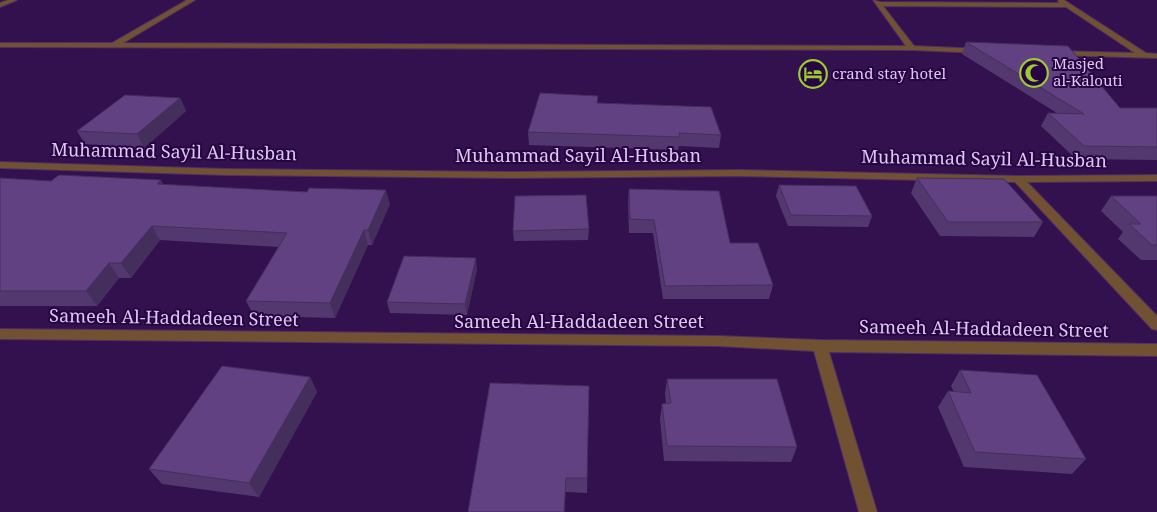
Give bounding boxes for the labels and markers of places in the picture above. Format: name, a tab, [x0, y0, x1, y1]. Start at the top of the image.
place label: Masjed al-Kalouti	[1053, 53, 1123, 90]
mosque icon: Masjed al-Kalouti	[1019, 58, 1049, 88]
hotel icon: crand stay hotel	[798, 59, 828, 89]
place label: crand stay hotel	[832, 63, 946, 83]

